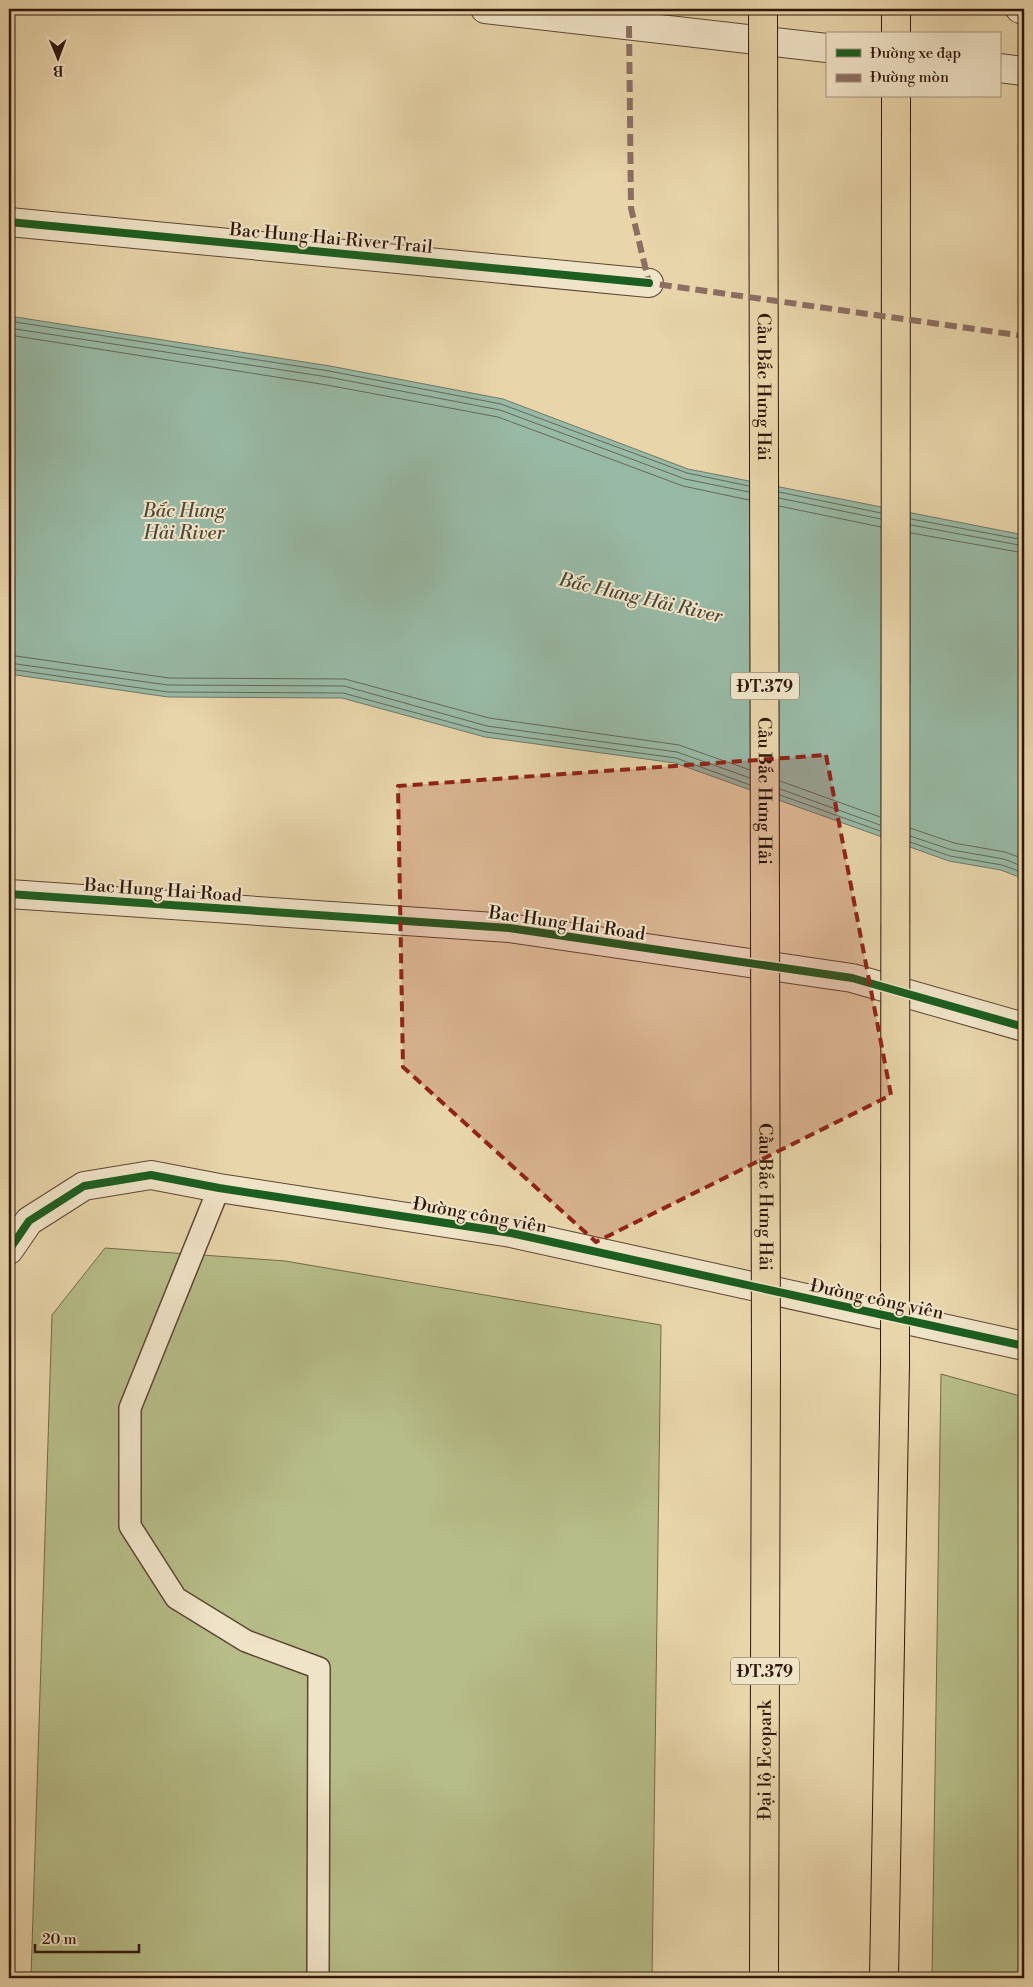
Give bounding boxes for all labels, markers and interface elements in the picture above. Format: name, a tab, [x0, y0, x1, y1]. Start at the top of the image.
north arrow	[32, 32, 82, 82]
legend	[826, 32, 1000, 98]
text: Đường xe đạp	[870, 44, 961, 63]
text: B	[53, 61, 64, 79]
text: Đường mòn	[870, 68, 949, 87]
street label: Bac Hung Hai River Trail	[227, 218, 434, 259]
street label: Cầu Bắc Hưng Hải	[752, 313, 775, 461]
water label: Bắc Hưng Hải River	[142, 499, 226, 545]
water label: Bắc Hưng Hải River	[556, 567, 726, 629]
road number: ĐT.379	[731, 672, 799, 699]
street label: Cầu Bắc Hưng Hải	[753, 717, 776, 865]
street label: Bac Hung Hai Road	[82, 873, 243, 908]
street label: Bac Hung Hai Road	[486, 901, 647, 946]
street label: Cầu Bắc Hưng Hải	[753, 1123, 777, 1271]
street label: Đường công viên	[411, 1192, 549, 1239]
street label: Đường công viên	[808, 1274, 946, 1325]
road number: ĐT.379	[731, 1658, 799, 1684]
street label: Đại lộ Ecopark	[754, 1698, 777, 1820]
scale bar	[35, 1922, 139, 1954]
text: 20 m	[42, 1930, 77, 1949]

